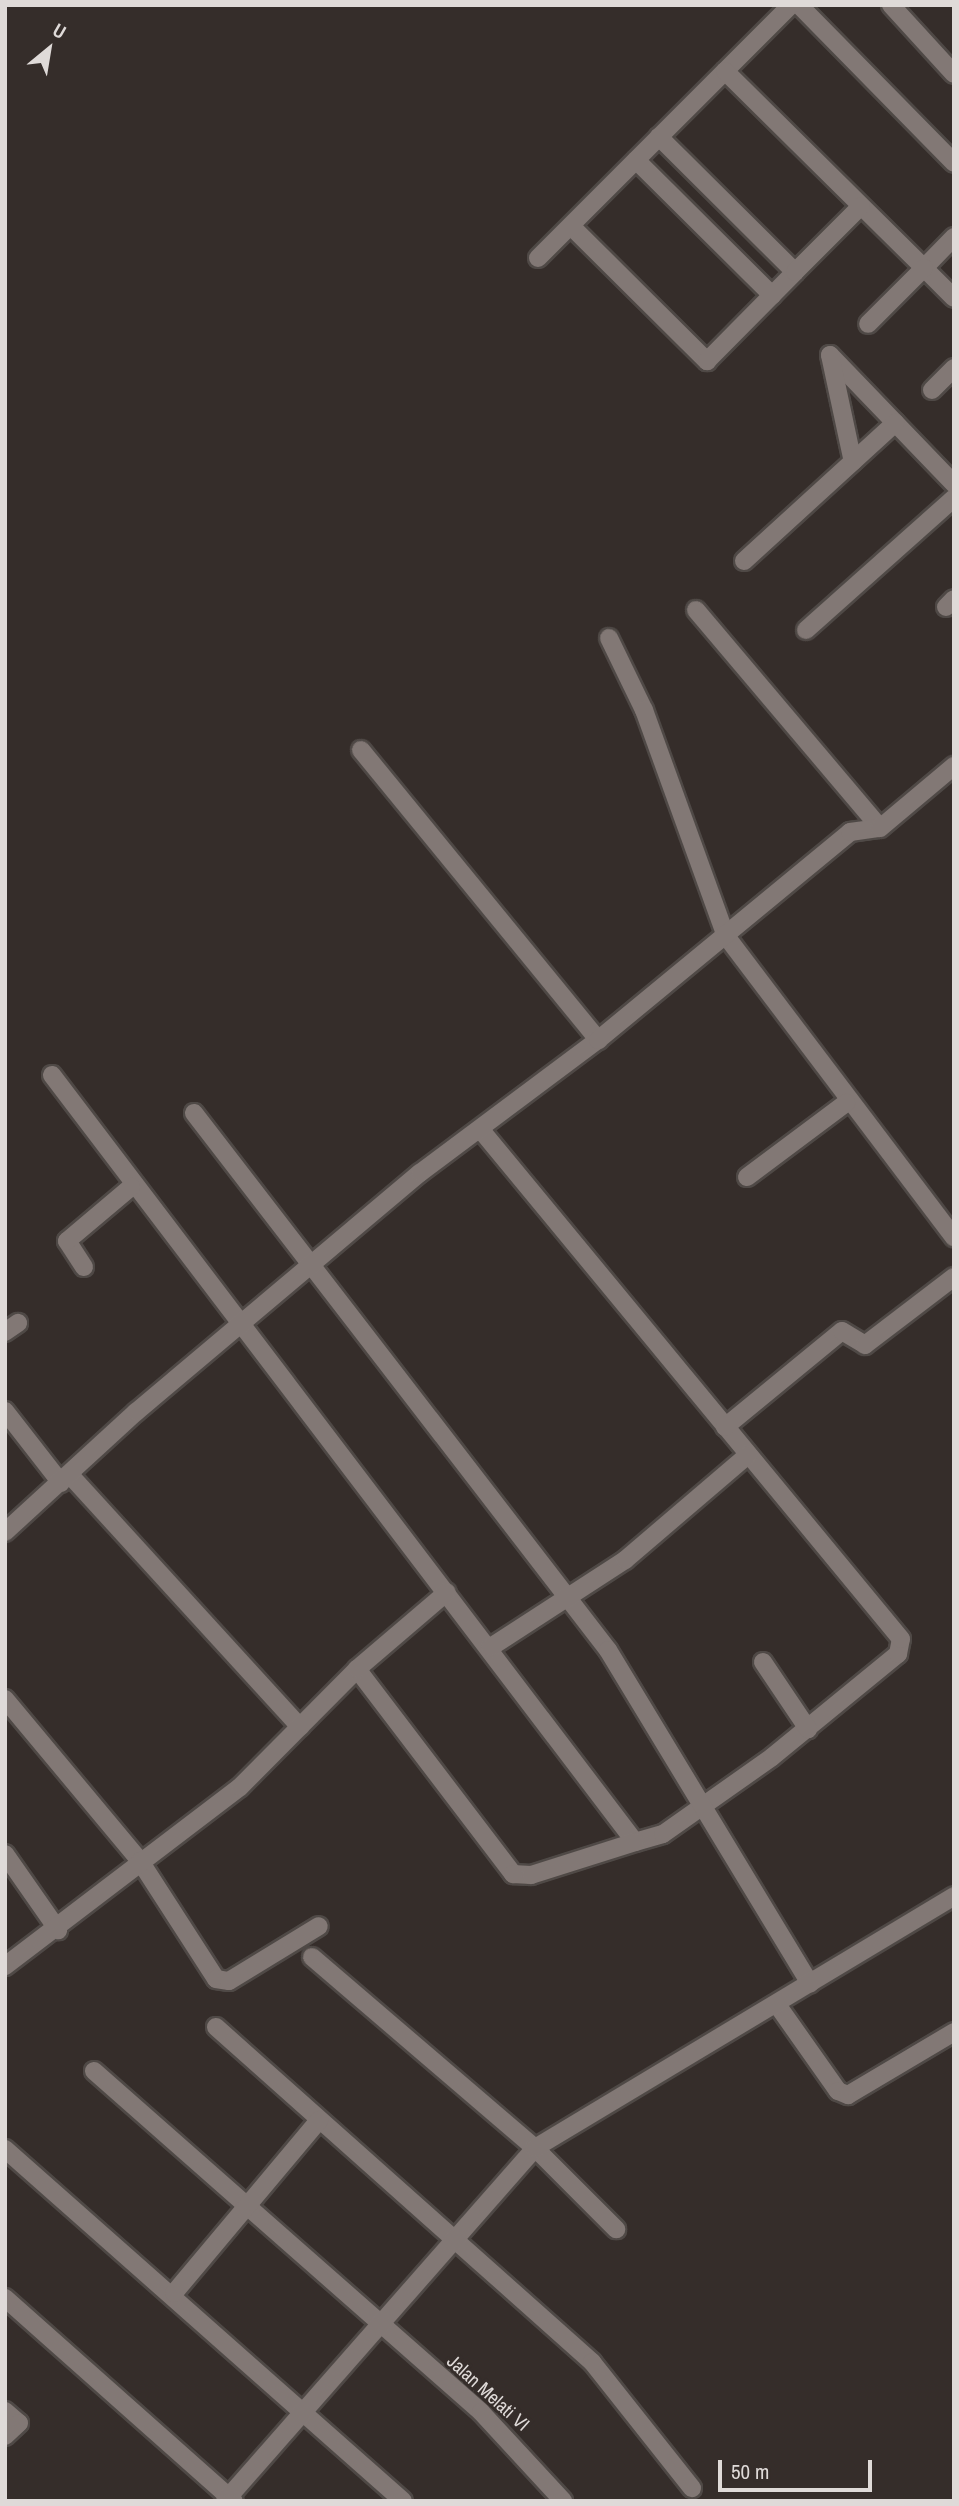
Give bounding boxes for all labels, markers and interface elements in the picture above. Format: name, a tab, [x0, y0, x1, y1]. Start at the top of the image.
north arrow	[14, 14, 84, 84]
text: U	[48, 17, 71, 45]
street label: Jalan Melati VI	[442, 2350, 534, 2436]
scale bar	[721, 2446, 875, 2490]
text: 50 m	[731, 2457, 769, 2486]

